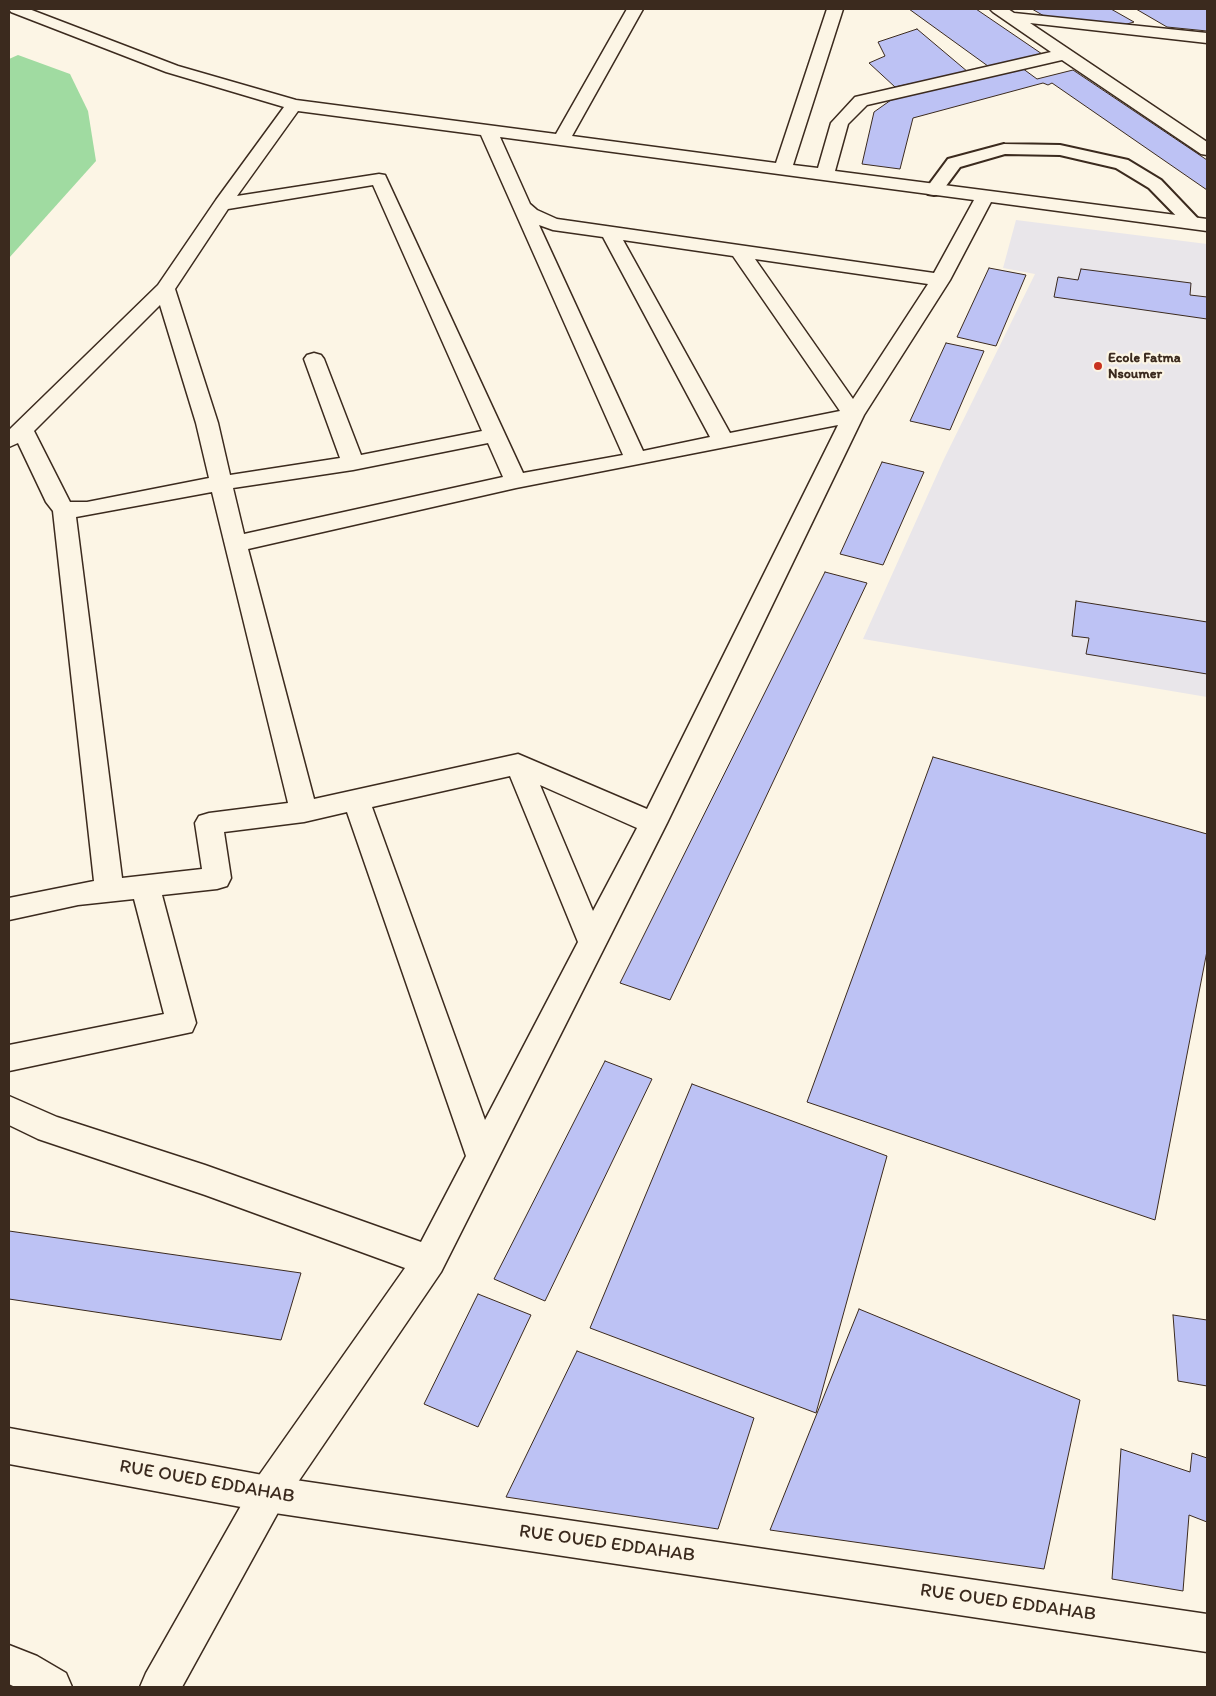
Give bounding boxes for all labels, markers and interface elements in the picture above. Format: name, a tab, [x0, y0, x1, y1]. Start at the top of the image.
place label: Ecole Fatma Nsoumer	[1108, 350, 1181, 382]
marker: Ecole Fatma Nsoumer	[1092, 360, 1104, 372]
street label: RUE OUED EDDAHAB	[118, 1455, 296, 1509]
street label: RUE OUED EDDAHAB	[517, 1520, 697, 1568]
street label: RUE OUED EDDAHAB	[918, 1579, 1098, 1627]

